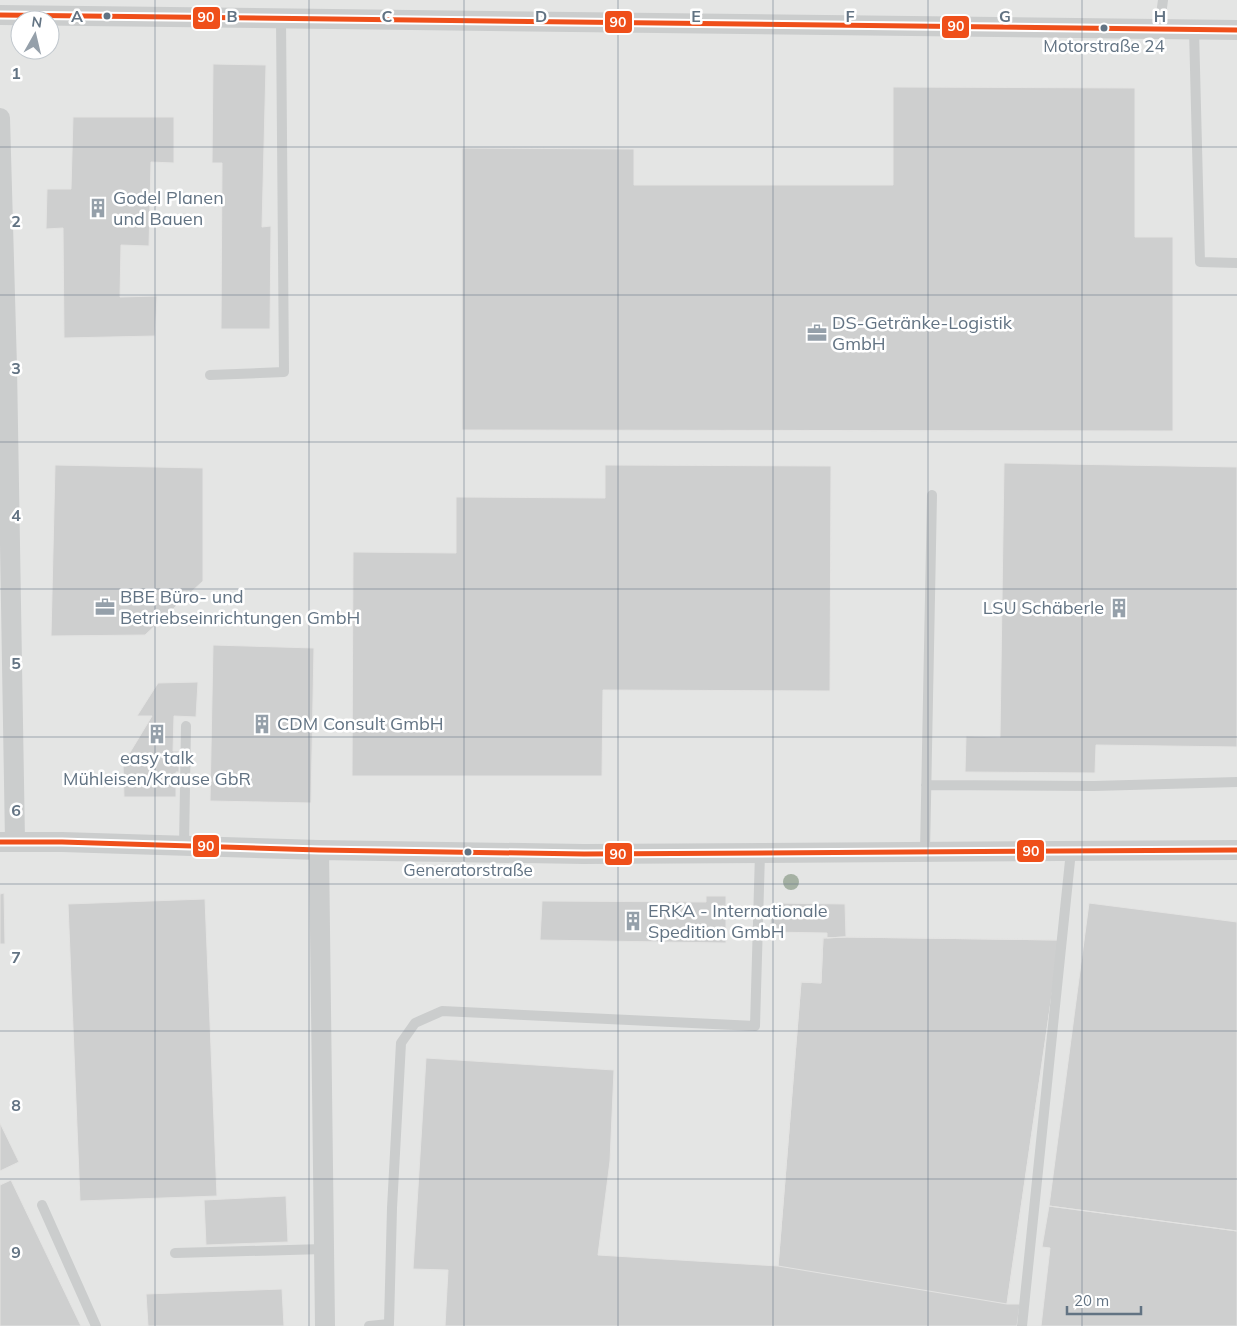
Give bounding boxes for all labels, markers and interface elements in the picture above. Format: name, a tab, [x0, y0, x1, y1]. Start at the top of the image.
text: A	[71, 6, 83, 26]
line badge: 90	[192, 6, 221, 30]
text: B	[226, 6, 238, 26]
text: C	[382, 6, 393, 26]
text: D	[535, 6, 547, 26]
text: E	[691, 6, 701, 26]
text: F	[845, 6, 855, 26]
text: G	[999, 6, 1011, 26]
text: H	[1154, 6, 1166, 26]
text: 90	[198, 8, 214, 26]
north arrow	[10, 10, 60, 60]
line badge: 90	[604, 10, 633, 34]
unlabelled marker	[102, 11, 112, 21]
text: N	[30, 12, 43, 32]
text: 90	[610, 13, 626, 31]
line badge: 90	[941, 15, 970, 39]
text: 90	[948, 17, 964, 35]
marker: Motorstraße 24	[1099, 23, 1109, 33]
place label: Motorstraße 24	[1043, 35, 1165, 56]
text: 1	[11, 63, 21, 83]
place label: Godel Planen und Bauen	[113, 186, 224, 230]
building icon: Godel Planen und Bauen	[87, 197, 109, 219]
text: 2	[11, 211, 21, 231]
place label: DS-Getränke-Logistik GmbH	[832, 311, 1013, 355]
office icon: DS-Getränke-Logistik GmbH	[806, 322, 828, 344]
text: 3	[11, 358, 21, 378]
text: 4	[11, 505, 21, 525]
place label: BBE Büro- und Betriebseinrichtungen GmbH	[120, 585, 360, 629]
office icon: BBE Büro- und Betriebseinrichtungen GmbH	[94, 596, 116, 618]
place label: LSU Schäberle	[983, 596, 1104, 619]
building icon: LSU Schäberle	[1108, 597, 1130, 619]
text: 5	[11, 653, 21, 673]
place label: CDM Consult GmbH	[277, 712, 444, 735]
building icon: CDM Consult GmbH	[251, 713, 273, 735]
building icon: easy talk Mühleisen/Krause GbR	[146, 723, 168, 745]
place label: easy talk Mühleisen/Krause GbR	[63, 746, 251, 790]
text: 6	[11, 800, 21, 820]
line badge: 90	[192, 834, 220, 858]
text: 90	[198, 837, 214, 855]
line badge: 90	[1016, 839, 1045, 863]
line badge: 90	[604, 842, 633, 866]
text: 90	[1023, 842, 1039, 860]
text: 90	[610, 845, 626, 863]
marker: Generatorstraße	[463, 847, 473, 857]
place label: Generatorstraße	[403, 859, 533, 880]
place label: ERKA - Internationale Spedition GmbH	[648, 899, 828, 943]
building icon: ERKA - Internationale Spedition GmbH	[622, 910, 644, 932]
text: 7	[11, 947, 21, 967]
text: 8	[11, 1095, 21, 1115]
text: 9	[11, 1242, 21, 1262]
scale bar	[1067, 1284, 1141, 1316]
text: 20 m	[1074, 1291, 1109, 1310]

